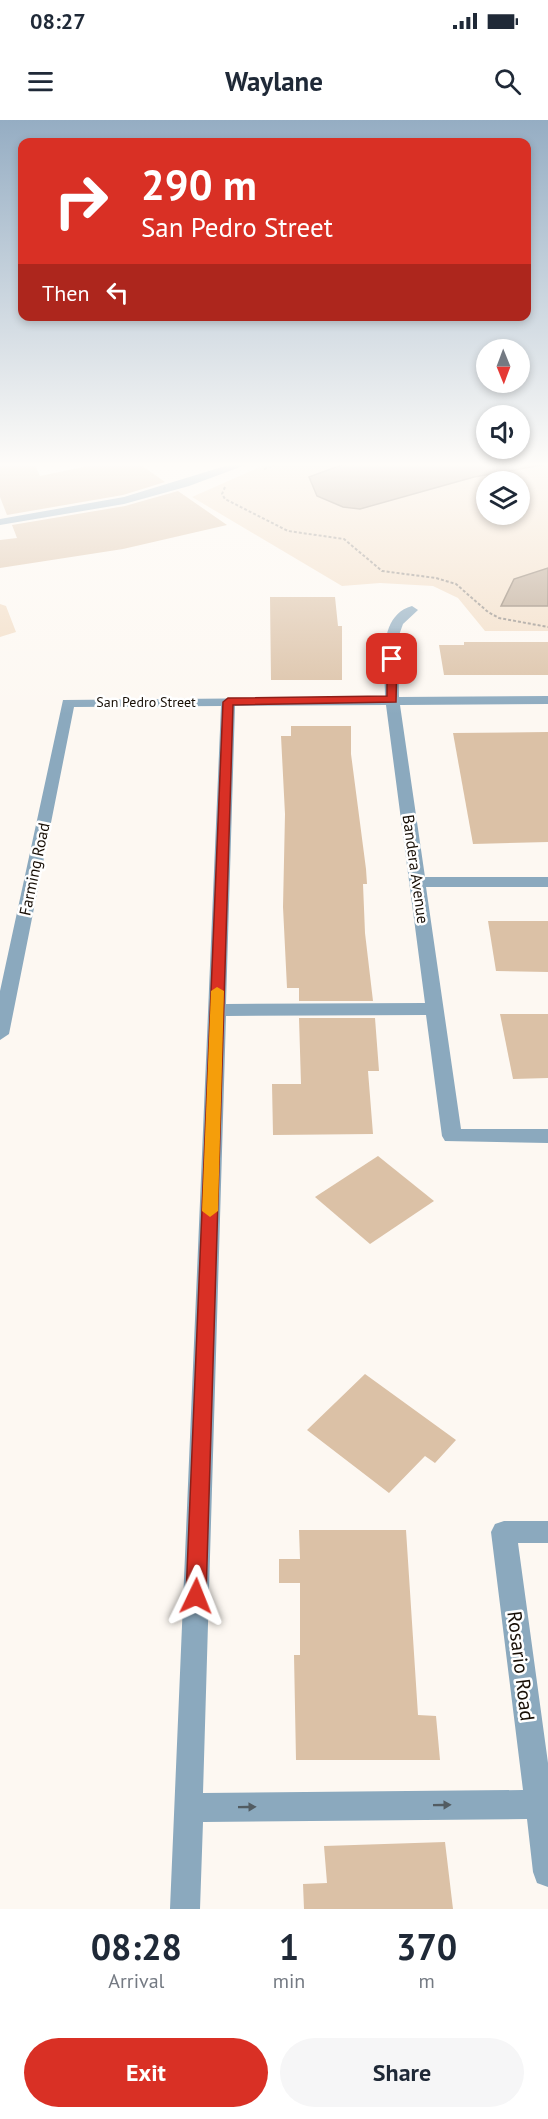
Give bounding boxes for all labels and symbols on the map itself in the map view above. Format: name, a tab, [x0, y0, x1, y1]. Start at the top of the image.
north arrow	[476, 339, 530, 393]
pin	[366, 633, 417, 684]
street label: San Pedro Street	[96, 693, 196, 711]
street label: Bandera Avenue	[398, 813, 434, 925]
street label: Farming Road	[14, 821, 54, 917]
position arrow	[164, 1564, 228, 1628]
street label: Rosario Road	[501, 1610, 541, 1722]
one-way arrow	[432, 1800, 451, 1810]
one-way arrow	[237, 1802, 256, 1812]

